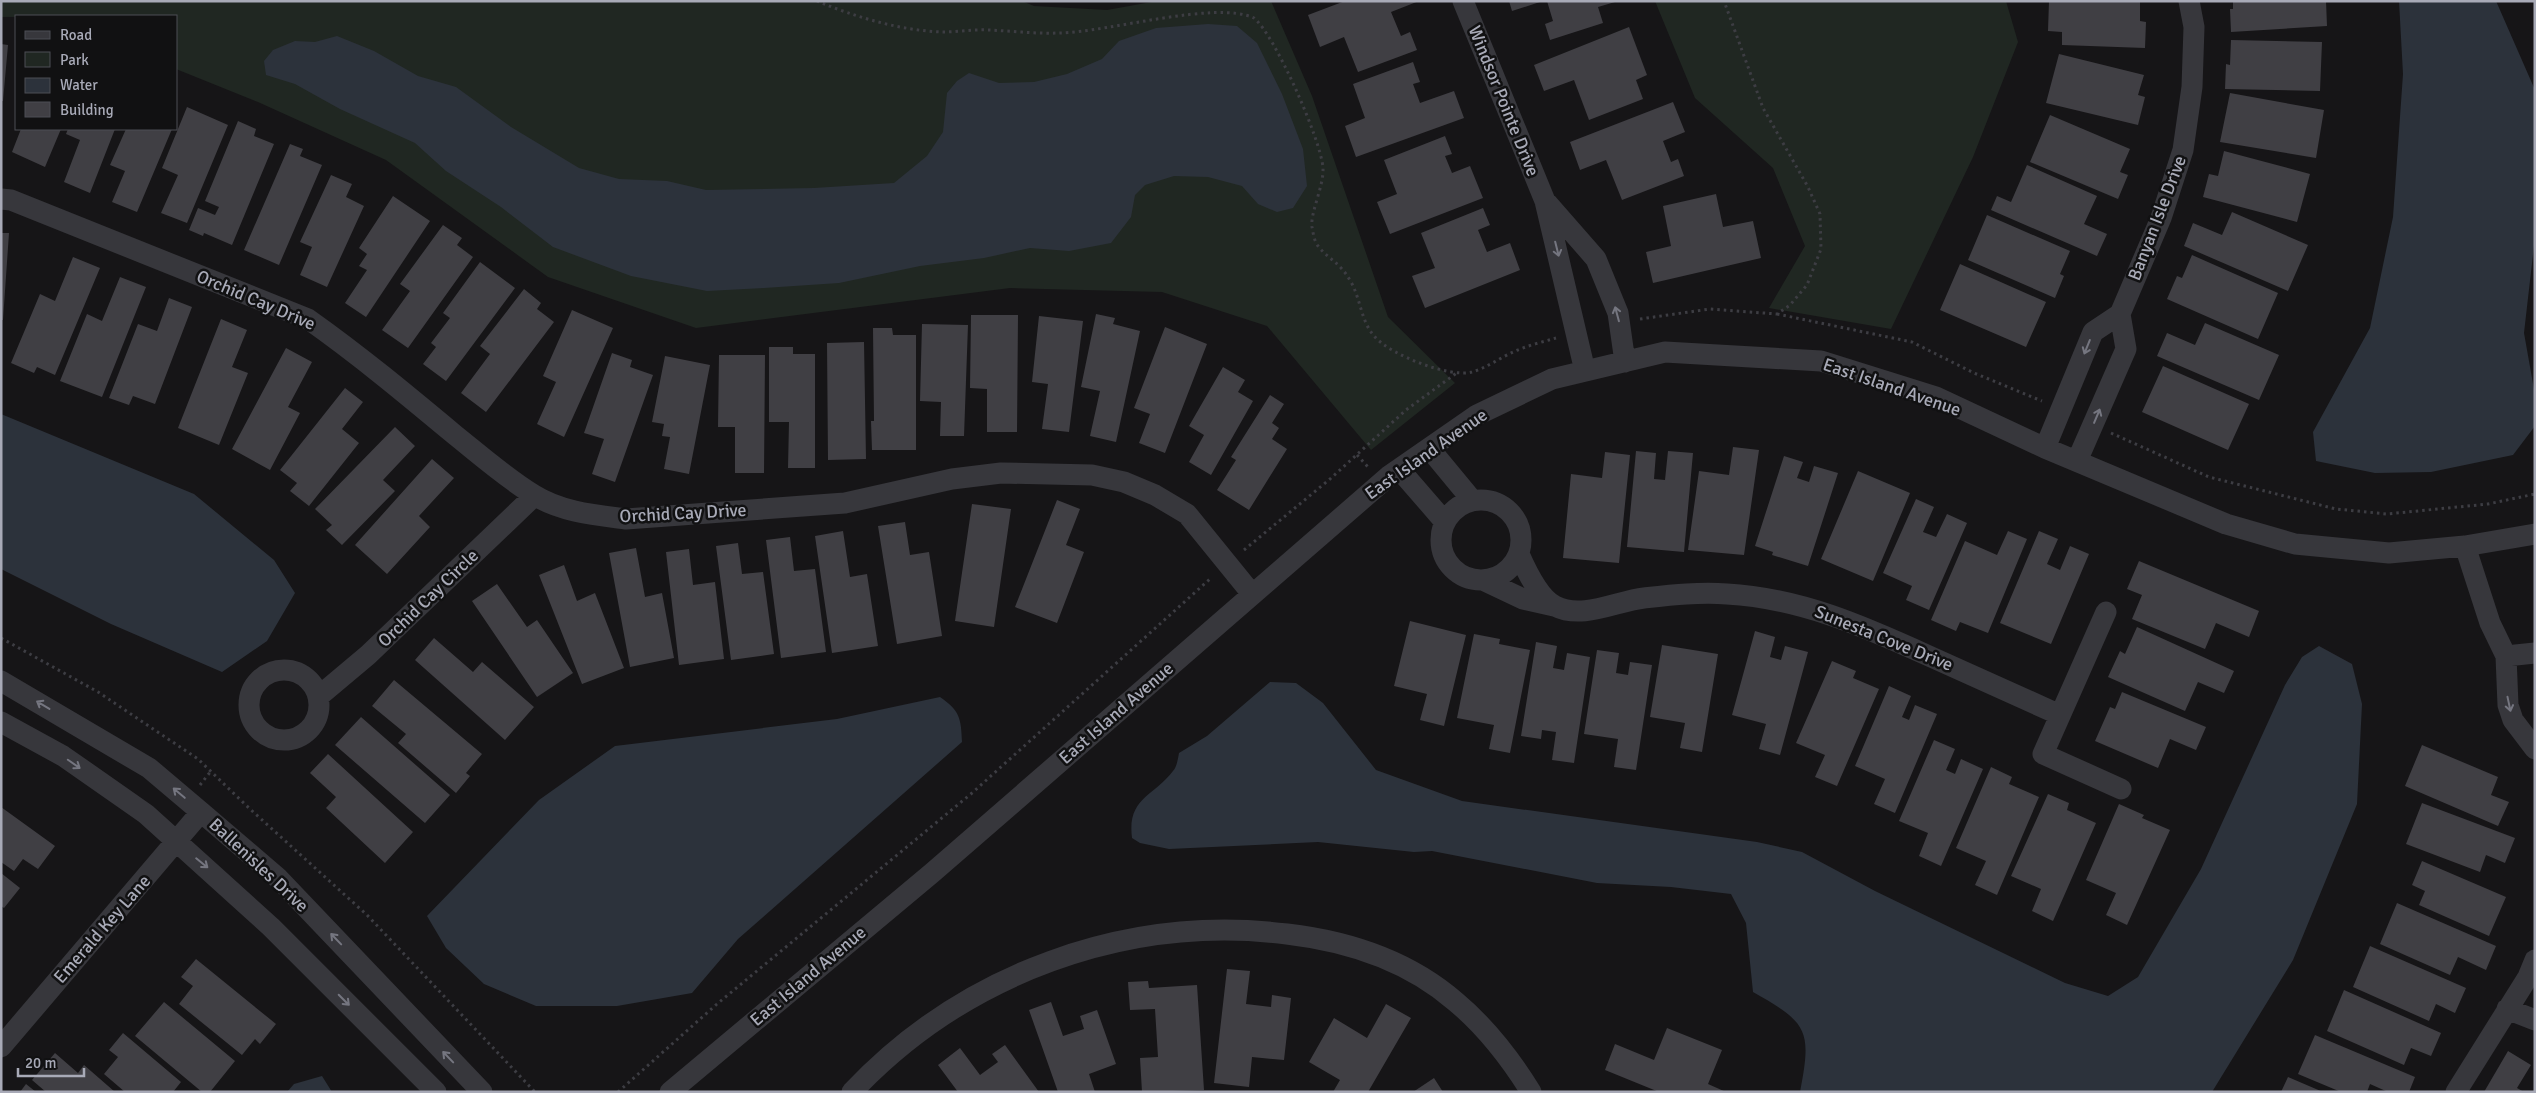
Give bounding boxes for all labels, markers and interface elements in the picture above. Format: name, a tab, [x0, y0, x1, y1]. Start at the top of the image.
legend	[15, 15, 178, 130]
street label: Windsor Pointe Drive	[1464, 22, 1544, 180]
text: Road	[60, 26, 92, 44]
text: Park	[60, 51, 89, 69]
text: Water	[60, 76, 98, 94]
text: Building	[60, 101, 114, 119]
street label: Banyan Isle Drive	[2123, 152, 2191, 284]
one-way arrow	[1552, 240, 1562, 256]
street label: Orchid Cay Drive	[193, 265, 319, 335]
one-way arrow	[1612, 306, 1621, 322]
one-way arrow	[2081, 339, 2091, 354]
street label: East Island Avenue	[1820, 353, 1964, 421]
street label: East Island Avenue	[1360, 404, 1492, 504]
one-way arrow	[2092, 409, 2102, 424]
street label: Orchid Cay Drive	[619, 499, 747, 527]
street label: Orchid Cay Circle	[373, 544, 483, 652]
street label: Sunesta Cove Drive	[1812, 600, 1956, 676]
street label: East Island Avenue	[1054, 657, 1178, 769]
one-way arrow	[2504, 695, 2514, 711]
one-way arrow	[36, 699, 50, 709]
one-way arrow	[67, 759, 81, 769]
one-way arrow	[172, 787, 185, 799]
street label: Ballenisles Drive	[205, 813, 313, 917]
one-way arrow	[195, 858, 208, 869]
street label: Emerald Key Lane	[49, 870, 155, 988]
street label: East Island Avenue	[746, 921, 870, 1031]
one-way arrow	[330, 933, 342, 946]
one-way arrow	[338, 994, 351, 1006]
scale bar	[18, 1046, 84, 1078]
one-way arrow	[442, 1050, 454, 1063]
text: 20 m	[25, 1054, 56, 1072]

